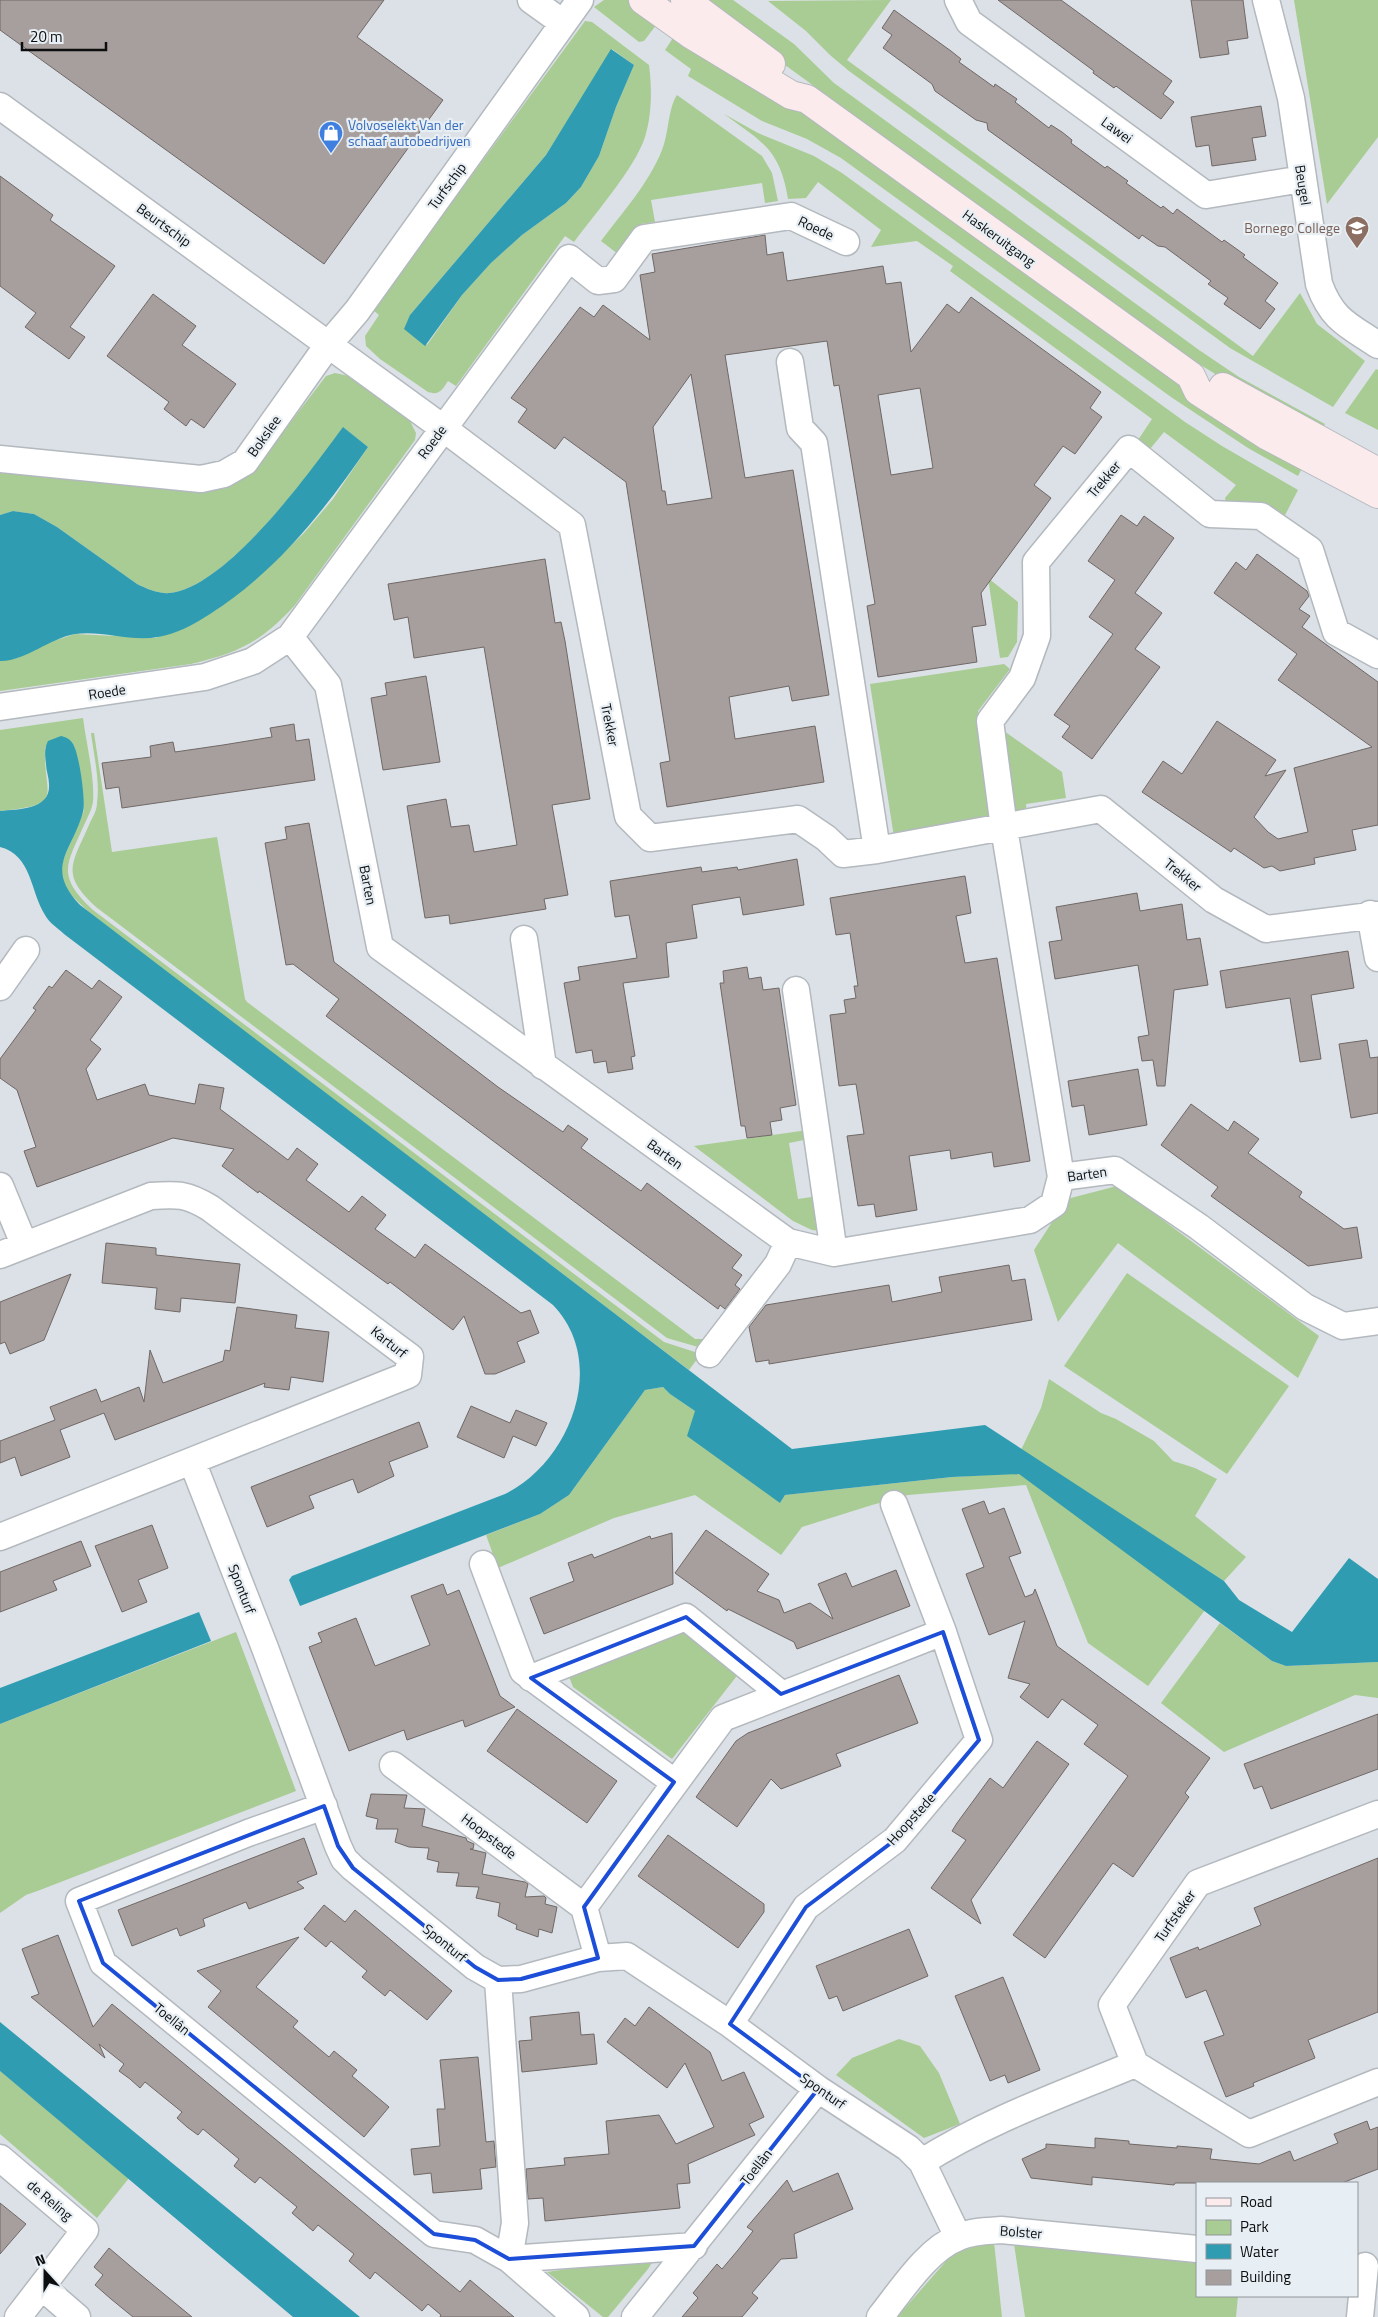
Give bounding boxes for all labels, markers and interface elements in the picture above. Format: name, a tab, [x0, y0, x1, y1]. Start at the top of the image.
scale bar	[22, 20, 106, 52]
text: 20 m	[30, 25, 63, 48]
street label: Lawei	[1097, 111, 1137, 148]
place label: Volvoselekt Van der schaaf autobedrijven	[348, 114, 471, 151]
shop icon: Volvoselekt Van der schaaf autobedrijven	[318, 120, 344, 154]
street label: Turfschip	[422, 158, 471, 214]
street label: Beugel	[1290, 163, 1317, 207]
street label: Beurtschip	[132, 197, 196, 252]
street label: Haskeruitgang	[958, 204, 1040, 271]
street label: Roede	[795, 210, 838, 245]
school or university icon: Bornego College	[1344, 215, 1370, 249]
place label: Bornego College	[1244, 217, 1340, 238]
street label: Bokslee	[242, 411, 286, 461]
street label: Roede	[412, 420, 451, 463]
street label: Trekker	[1082, 455, 1126, 502]
street label: Roede	[87, 678, 127, 705]
street label: Trekker	[596, 702, 625, 748]
street label: Trekker	[1160, 853, 1207, 896]
street label: Barten	[354, 863, 383, 907]
street label: Barten	[643, 1133, 688, 1174]
street label: Barten	[1066, 1160, 1108, 1187]
street label: Karturf	[367, 1320, 412, 1363]
street label: Sponturf	[223, 1561, 262, 1617]
street label: Hoopstede	[881, 1788, 940, 1850]
street label: Hoopstede	[457, 1808, 521, 1863]
street label: Turfsteker	[1149, 1885, 1200, 1946]
street label: Sponturf	[419, 1918, 472, 1967]
street label: Toellân	[150, 1997, 195, 2040]
street label: Sponturf	[796, 2067, 851, 2114]
street label: Toellân	[735, 2144, 777, 2190]
street label: de Reling	[23, 2174, 78, 2225]
legend	[1196, 2182, 1358, 2297]
text: Road	[1240, 2190, 1272, 2213]
text: Park	[1240, 2215, 1269, 2238]
street label: Bolster	[999, 2220, 1043, 2243]
text: Water	[1240, 2240, 1279, 2263]
north arrow	[20, 2247, 70, 2297]
text: N	[32, 2248, 48, 2271]
text: Building	[1240, 2265, 1291, 2288]

